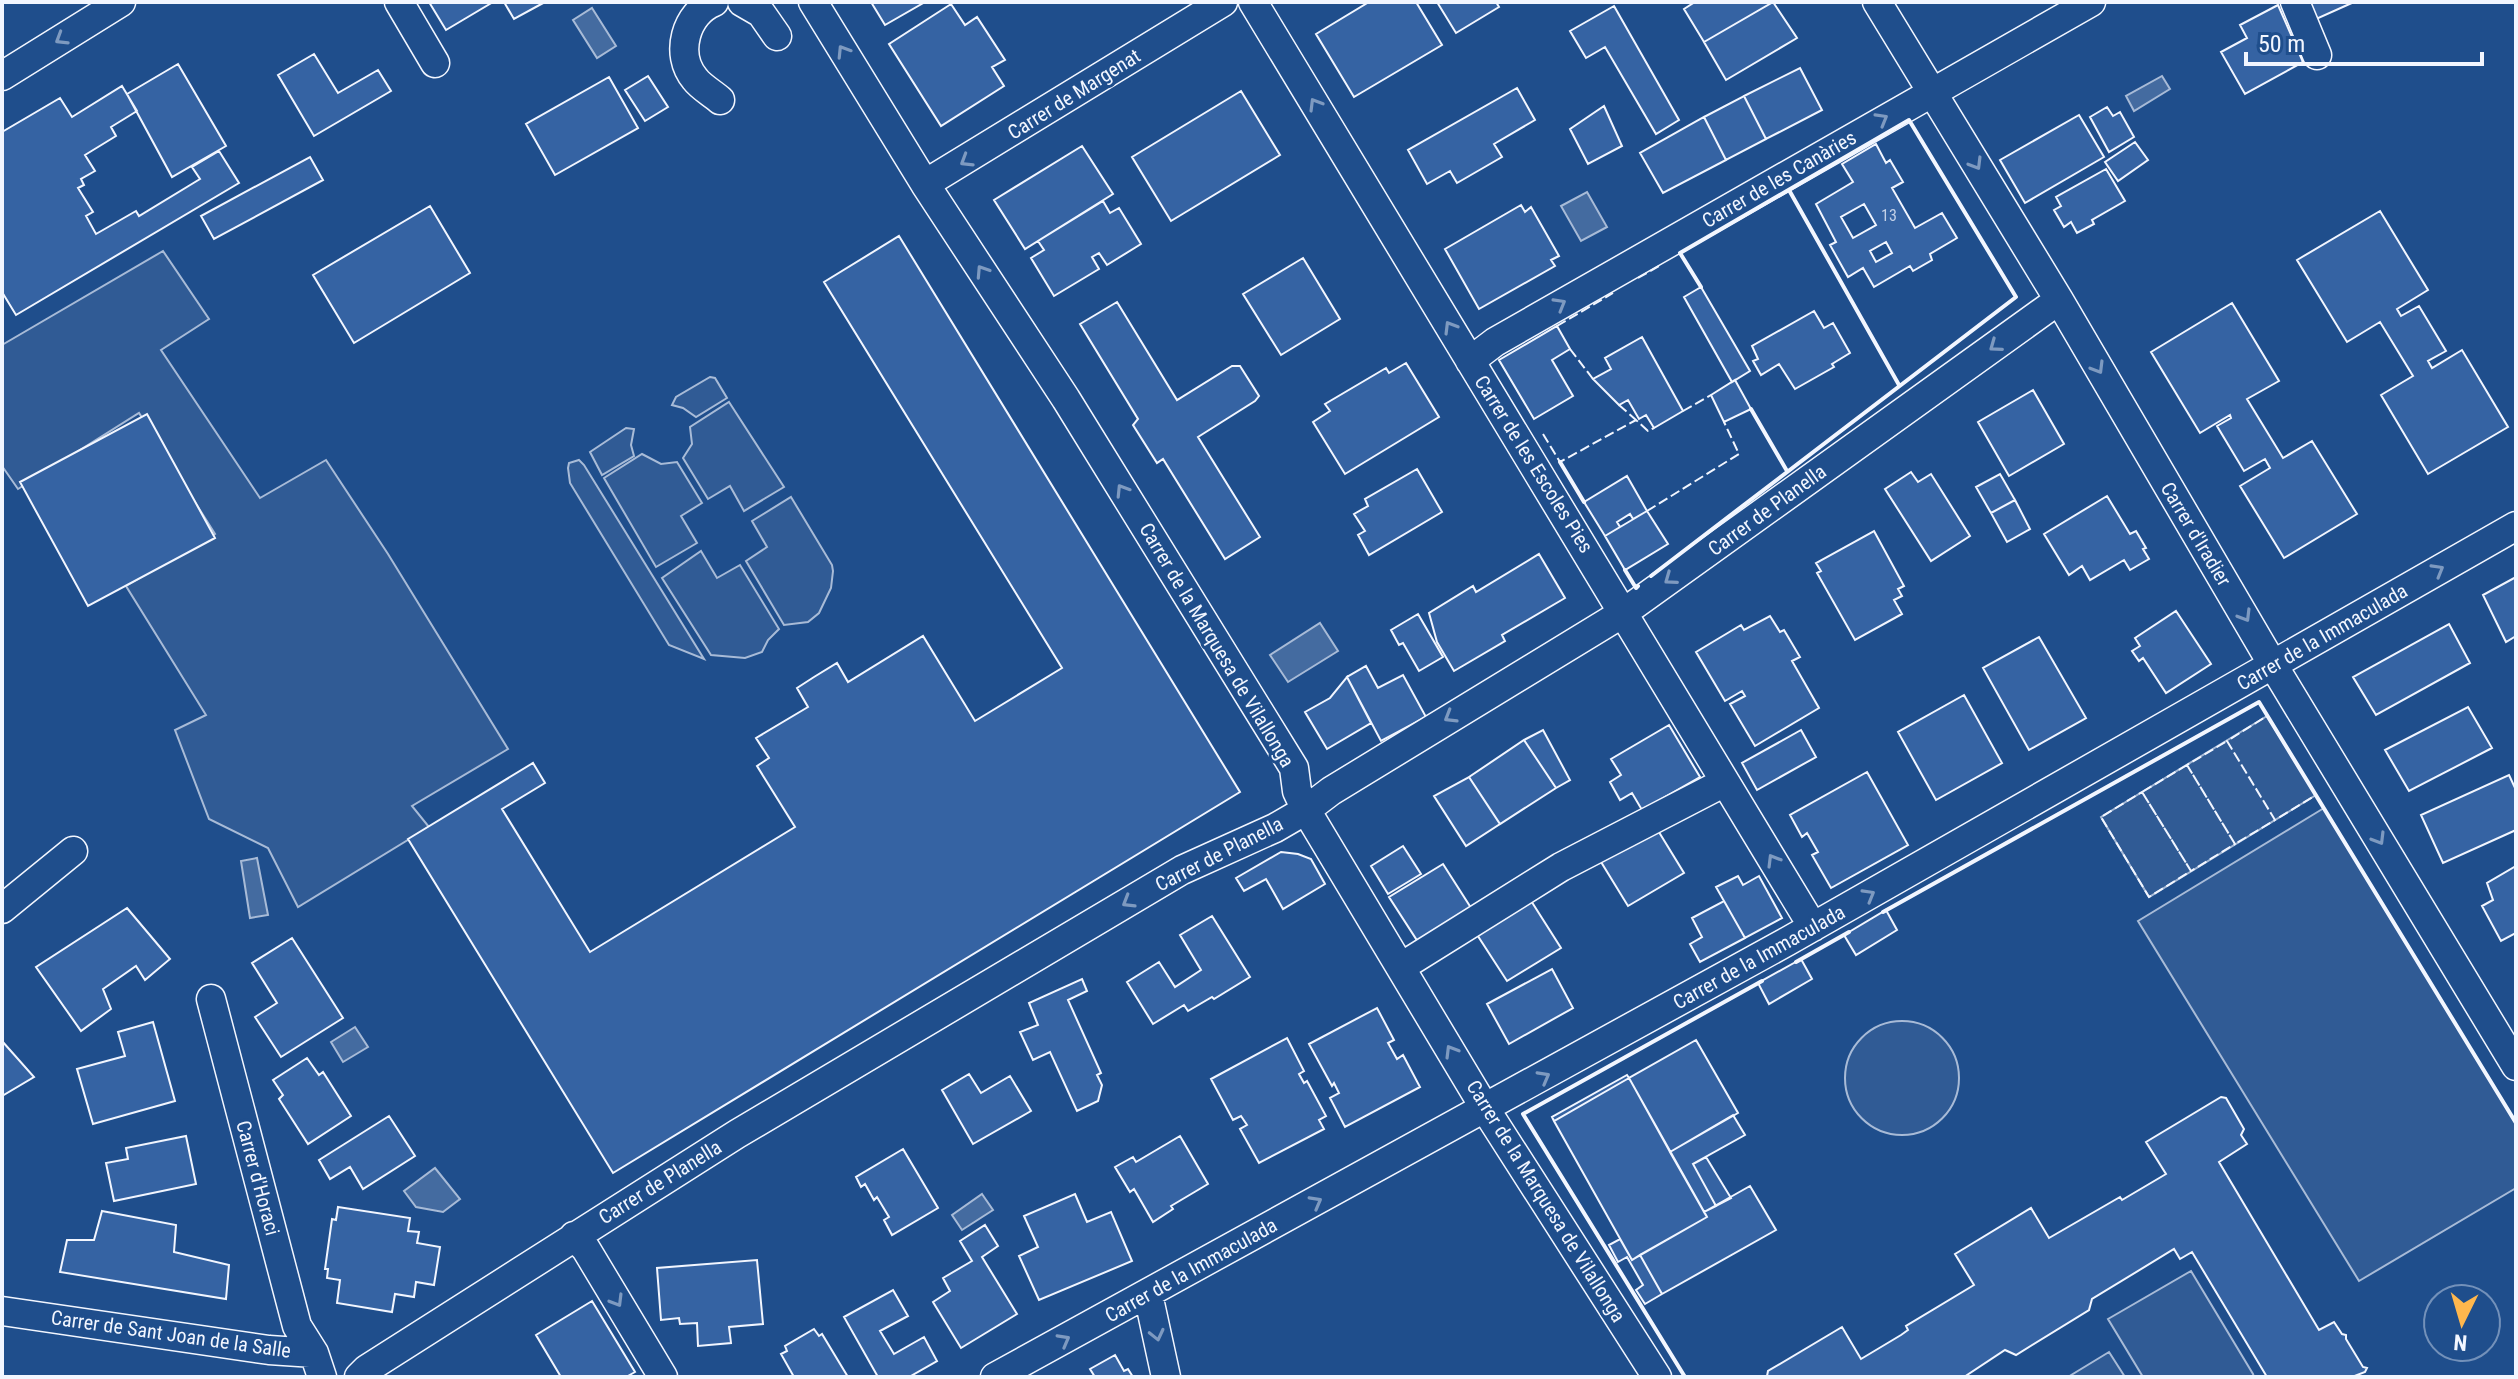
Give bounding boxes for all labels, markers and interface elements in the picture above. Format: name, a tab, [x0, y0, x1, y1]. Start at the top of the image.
scale bar	[2246, 16, 2482, 66]
one-way arrow	[55, 29, 70, 45]
text: 50 m	[2258, 30, 2305, 58]
street label: Carrer de Margenat	[1003, 44, 1145, 144]
one-way arrow	[837, 45, 853, 60]
one-way arrow	[1309, 98, 1325, 113]
one-way arrow	[1873, 113, 1888, 129]
street label: Carrer de les Canàries	[1698, 125, 1860, 233]
one-way arrow	[960, 151, 975, 166]
one-way arrow	[1966, 155, 1982, 170]
house number: 13	[1881, 206, 1897, 225]
one-way arrow	[977, 265, 992, 280]
one-way arrow	[1551, 298, 1566, 314]
one-way arrow	[1444, 321, 1459, 336]
one-way arrow	[1990, 336, 2004, 351]
one-way arrow	[2088, 359, 2104, 374]
street label: Carrer de les Escoles Pies	[1470, 371, 1598, 557]
street label: Carrer de Planella	[1703, 459, 1831, 561]
street label: Carrer d'Iradier	[2156, 478, 2236, 590]
one-way arrow	[1117, 484, 1132, 499]
street label: Carrer de la Marquesa de Vilallonga	[1134, 518, 1300, 772]
one-way arrow	[2430, 564, 2444, 580]
one-way arrow	[1665, 569, 1679, 584]
street label: Carrer de la Immaculada	[2232, 578, 2412, 696]
one-way arrow	[2235, 607, 2251, 622]
one-way arrow	[1444, 708, 1459, 723]
street label: Carrer de Planella	[1151, 812, 1287, 896]
one-way arrow	[2369, 830, 2384, 845]
one-way arrow	[1767, 854, 1783, 869]
one-way arrow	[1861, 889, 1875, 905]
one-way arrow	[1122, 892, 1137, 908]
street label: Carrer de la Immaculada	[1669, 900, 1849, 1014]
one-way arrow	[1445, 1045, 1461, 1060]
one-way arrow	[1536, 1071, 1551, 1086]
street label: Carrer de la Marquesa de Vilallonga	[1461, 1076, 1631, 1326]
street label: Carrer d'Horaci	[231, 1118, 285, 1238]
street label: Carrer de Planella	[594, 1135, 726, 1229]
one-way arrow	[1308, 1196, 1323, 1211]
street label: Carrer de la Immaculada	[1101, 1213, 1281, 1327]
north arrow	[2422, 1283, 2502, 1363]
one-way arrow	[607, 1292, 623, 1307]
street label: Carrer de Sant Joan de la Salle	[50, 1305, 292, 1363]
one-way arrow	[1148, 1328, 1165, 1342]
text: N	[2452, 1329, 2468, 1355]
one-way arrow	[1055, 1334, 1070, 1349]

